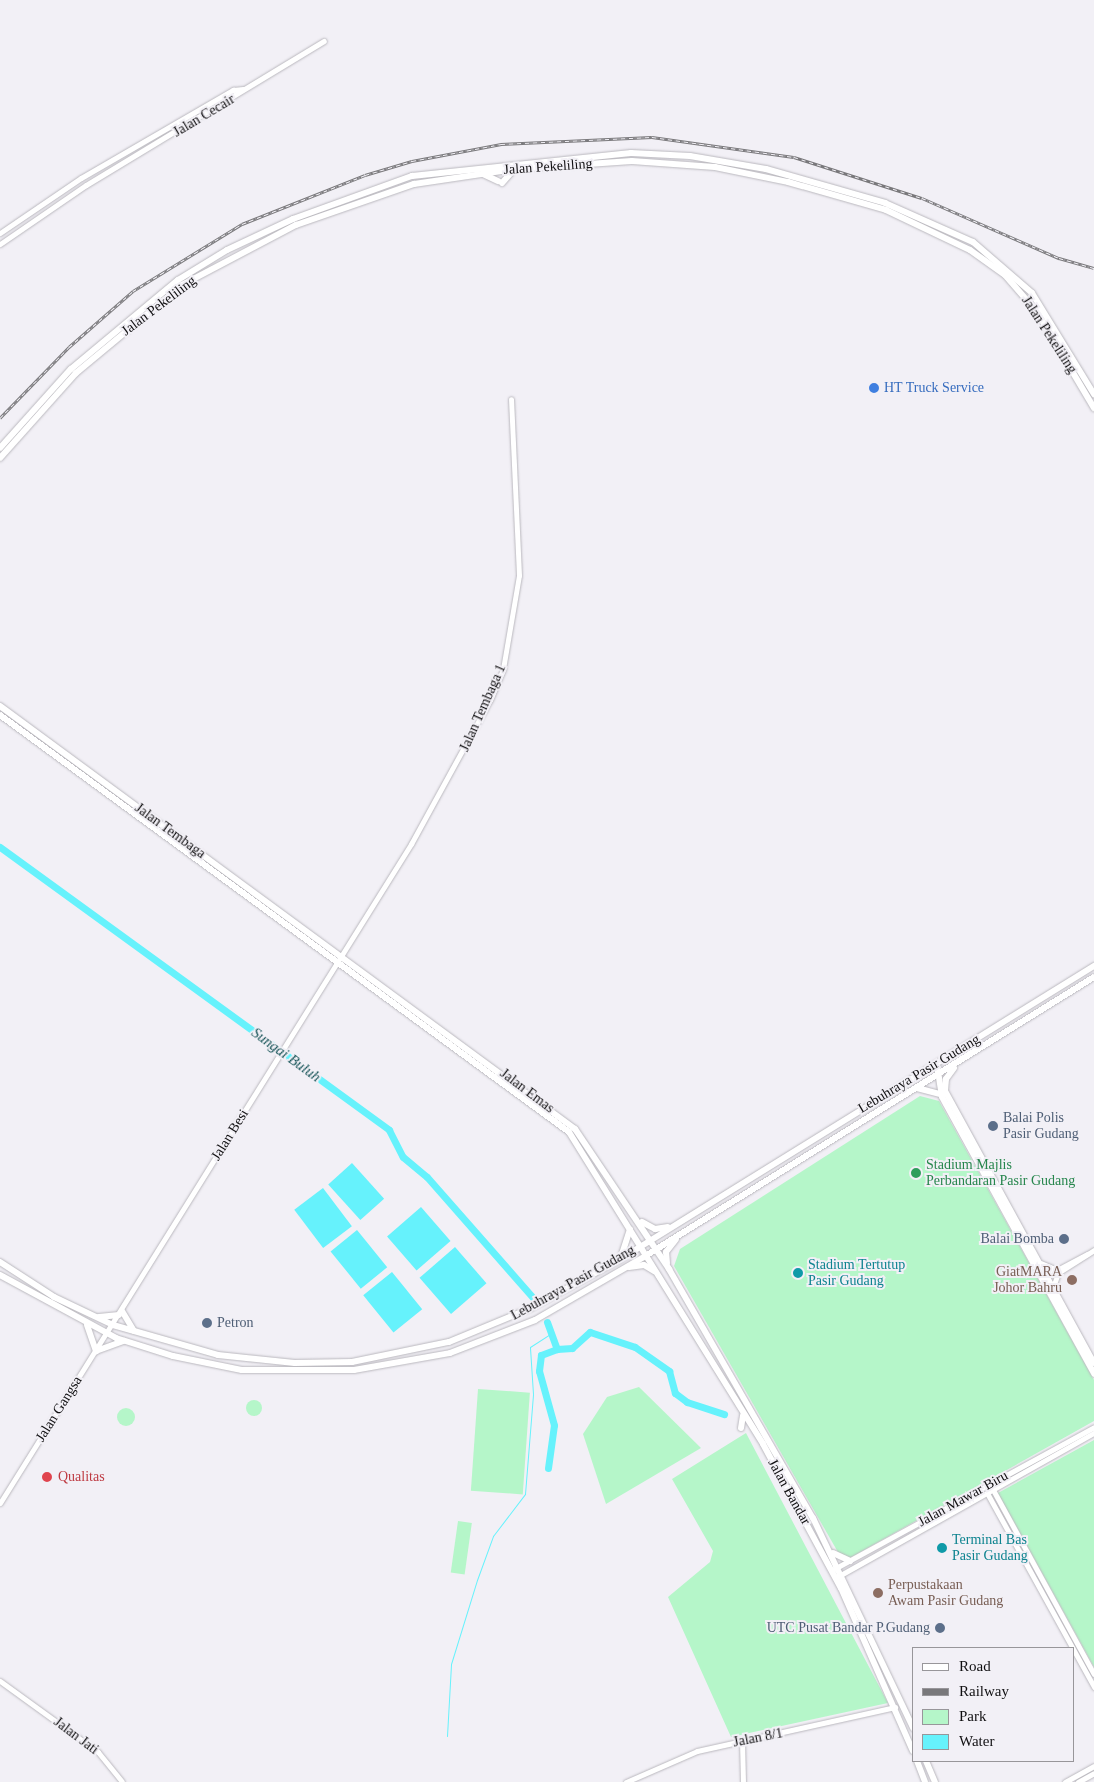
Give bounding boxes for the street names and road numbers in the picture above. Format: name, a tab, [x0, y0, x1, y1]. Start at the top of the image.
street label: Jalan Cecair	[170, 91, 238, 141]
street label: Jalan Pekeliling	[503, 156, 593, 178]
street label: Jalan Pekeliling	[118, 272, 200, 340]
street label: Jalan Pekeliling	[1018, 293, 1080, 377]
street label: Jalan Tembaga 1	[456, 662, 510, 754]
street label: Jalan Tembaga	[131, 800, 209, 862]
street label: Lebuhraya Pasir Gudang	[855, 1031, 983, 1117]
street label: Jalan Emas	[497, 1065, 557, 1117]
street label: Jalan Besi	[208, 1106, 252, 1164]
street label: Lebuhraya Pasir Gudang	[508, 1242, 638, 1324]
street label: Jalan Gangsa	[32, 1373, 86, 1445]
street label: Jalan Bandar	[764, 1456, 814, 1528]
street label: Jalan Mawar Biru	[915, 1467, 1011, 1531]
street label: Jalan Jati	[50, 1714, 102, 1758]
street label: Jalan 8/1	[732, 1725, 784, 1751]

